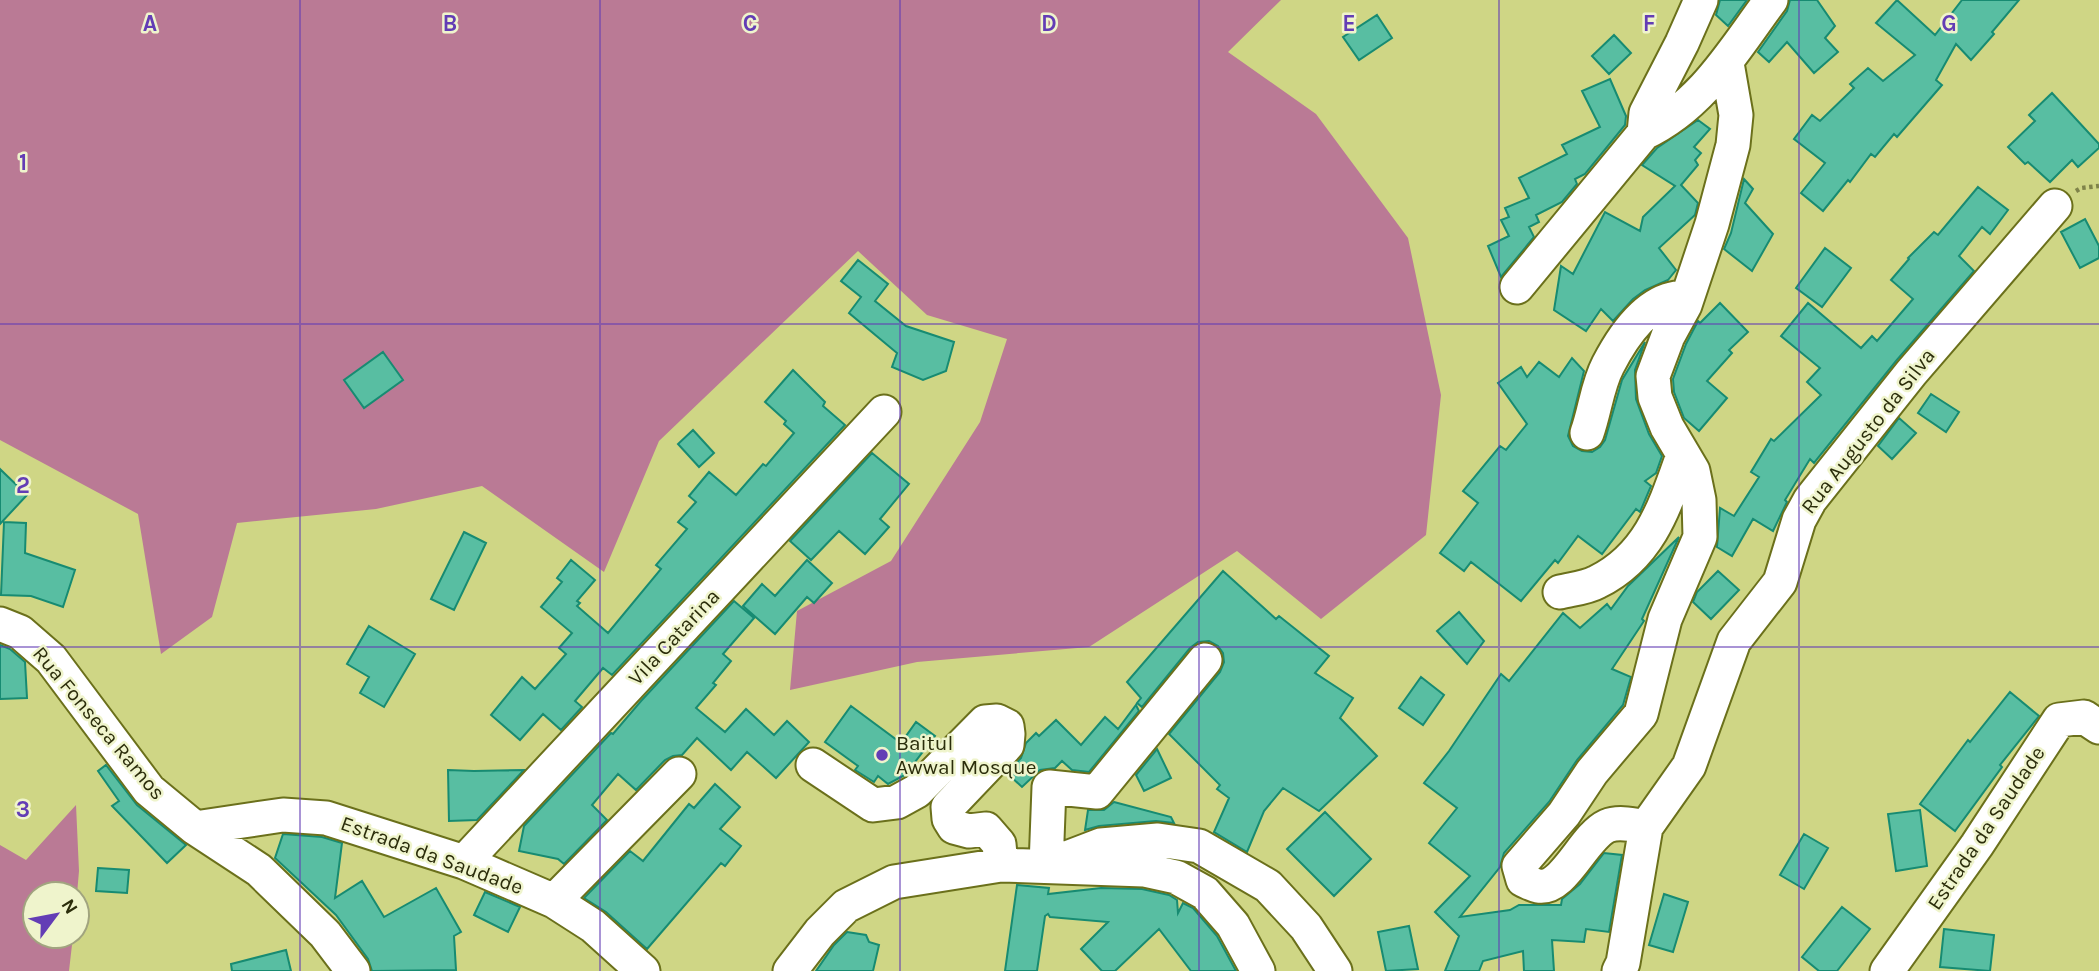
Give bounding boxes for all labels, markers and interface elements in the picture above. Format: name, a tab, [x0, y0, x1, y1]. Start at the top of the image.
text: A	[143, 10, 157, 37]
text: B	[443, 10, 457, 37]
text: C	[743, 10, 757, 37]
text: D	[1041, 10, 1057, 37]
text: E	[1342, 10, 1356, 37]
text: F	[1643, 10, 1655, 37]
text: G	[1941, 10, 1957, 37]
text: 1	[19, 149, 27, 176]
street label: Rua Augusto da Silva	[1796, 344, 1940, 518]
text: 2	[16, 472, 30, 499]
street label: Vila Catarina	[623, 584, 725, 690]
street label: Rua Fonseca Ramos	[28, 642, 170, 804]
place label: Baitul Awwal Mosque	[896, 731, 1037, 779]
street label: Estrada da Saudade	[1922, 742, 2050, 914]
marker: Baitul Awwal Mosque	[874, 747, 890, 763]
text: 3	[16, 796, 30, 823]
street label: Estrada da Saudade	[338, 811, 526, 899]
north arrow	[21, 880, 91, 950]
text: N	[57, 895, 83, 918]

